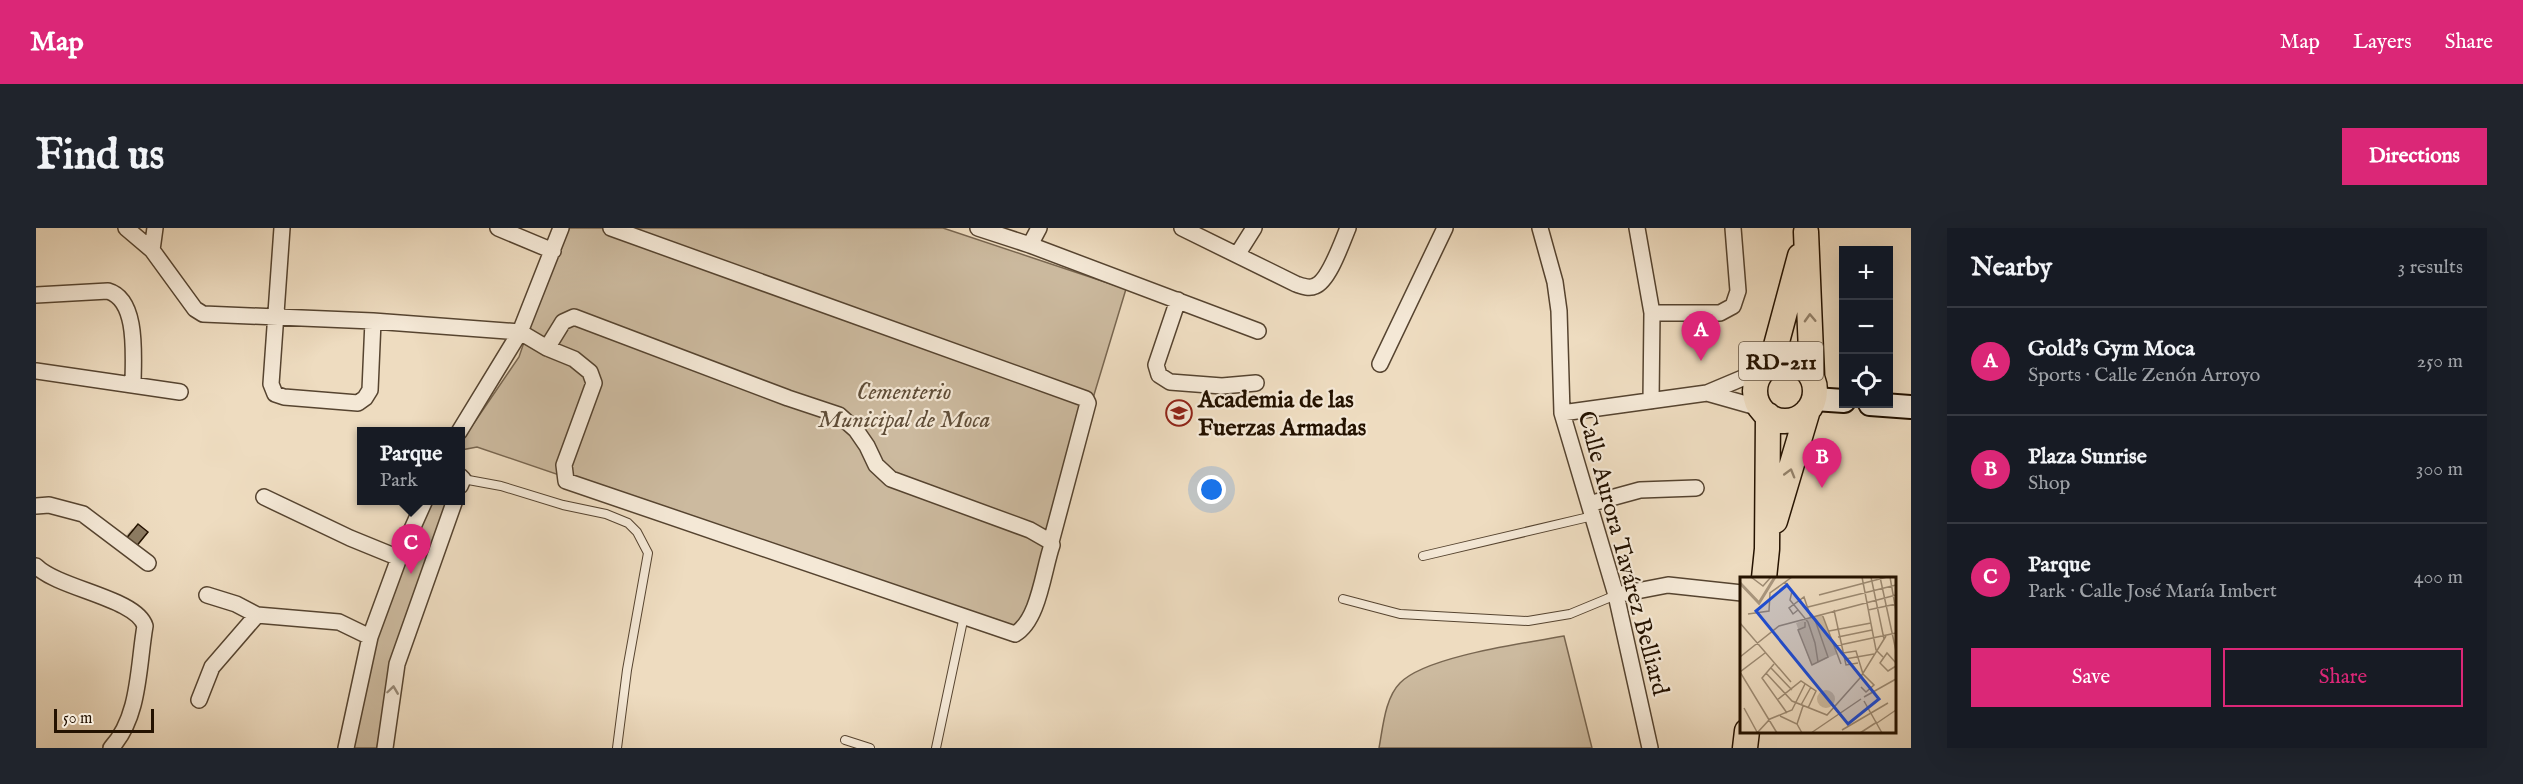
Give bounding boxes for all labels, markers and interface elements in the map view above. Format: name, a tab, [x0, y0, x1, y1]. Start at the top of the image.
text: Map	[30, 25, 84, 60]
text: Map	[2280, 29, 2320, 56]
text: Layers	[2353, 29, 2412, 56]
text: Share	[2445, 29, 2493, 56]
button: Directions	[2342, 128, 2487, 185]
text: Find us	[36, 130, 164, 183]
map controls	[1839, 246, 1893, 408]
button: +	[1839, 246, 1893, 300]
text: Nearby	[1971, 251, 2052, 284]
text: 3 results	[2398, 255, 2463, 280]
button: −	[1839, 300, 1893, 354]
pin: A	[1682, 312, 1720, 361]
one-way arrow	[1803, 313, 1816, 322]
text: Gold's Gym Moca	[2028, 335, 2195, 363]
road number: RD-211	[1739, 342, 1823, 380]
text: A	[1984, 349, 1997, 374]
text: 250 m	[2417, 349, 2463, 374]
button: locate	[1839, 354, 1893, 408]
text: Sports · Calle Zenón Arroyo	[2028, 363, 2260, 388]
park label: Cementerio Municipal de Moca	[817, 377, 991, 436]
place label: Academia de las Fuerzas Armadas	[1197, 385, 1367, 444]
school or university icon: Academia de las Fuerzas Armadas	[1164, 398, 1194, 428]
street label: Calle Aurora Tavárez Belliard	[1570, 408, 1675, 699]
popup	[357, 427, 465, 505]
pin: B	[1802, 438, 1842, 488]
text: Parque	[380, 440, 442, 468]
text: Plaza Sunrise	[2028, 443, 2147, 471]
text: B	[1984, 457, 1997, 482]
text: 300 m	[2416, 457, 2463, 482]
text: Park	[380, 468, 418, 493]
one-way arrow	[1782, 468, 1795, 478]
text: Shop	[2028, 471, 2070, 496]
your location	[1197, 475, 1226, 504]
pin: C	[392, 524, 430, 574]
text: Parque	[2028, 551, 2091, 579]
text: C	[1983, 565, 1998, 590]
text: 400 m	[2414, 565, 2463, 590]
inset map	[1740, 577, 1896, 733]
text: Park · Calle José María Imbert	[2028, 579, 2277, 604]
button: Save	[1971, 648, 2211, 707]
button: Share	[2223, 648, 2463, 707]
one-way arrow	[387, 686, 399, 695]
scale bar	[54, 706, 154, 733]
text: 50 m	[63, 709, 92, 729]

